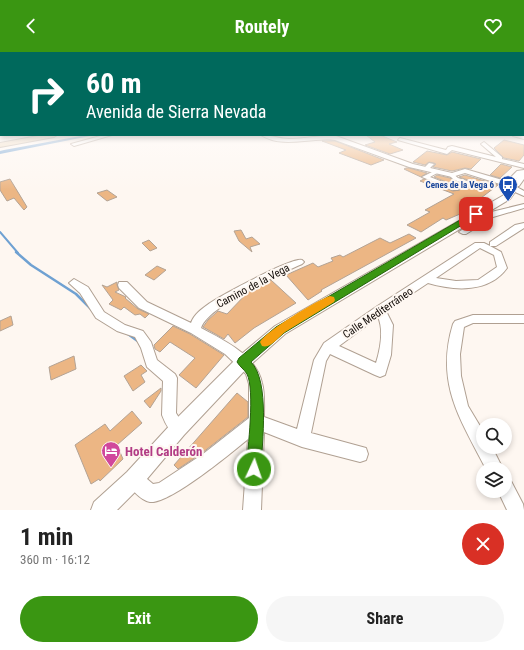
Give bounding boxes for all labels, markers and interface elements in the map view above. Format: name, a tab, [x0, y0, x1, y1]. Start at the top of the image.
icon: back	[20, 15, 42, 37]
icon: heart	[482, 15, 504, 37]
text: Routely	[235, 16, 289, 37]
text: 60 m	[86, 67, 142, 100]
icon: right	[20, 68, 72, 120]
text: Avenida de Sierra Nevada	[86, 101, 266, 122]
bus stop icon: Cenes de la Vega 6	[497, 174, 519, 202]
place label: Cenes de la Vega 6	[426, 180, 494, 190]
pin	[459, 197, 493, 231]
icon: arrive	[465, 203, 487, 225]
street label: Camino de la Vega	[214, 261, 292, 311]
street label: Calle Mediterráneo	[340, 284, 416, 341]
map controls	[476, 418, 512, 498]
button: search	[476, 418, 512, 454]
hotel icon: Hotel Calderón	[100, 440, 122, 468]
place label: Hotel Calderón	[125, 444, 202, 459]
position arrow	[233, 448, 275, 490]
button: layers	[476, 462, 512, 498]
text: 1 min	[20, 523, 73, 551]
button: close	[462, 523, 504, 565]
text: 360 m · 16:12	[20, 552, 90, 567]
button: Exit	[20, 596, 258, 642]
button: Share	[266, 596, 504, 642]

